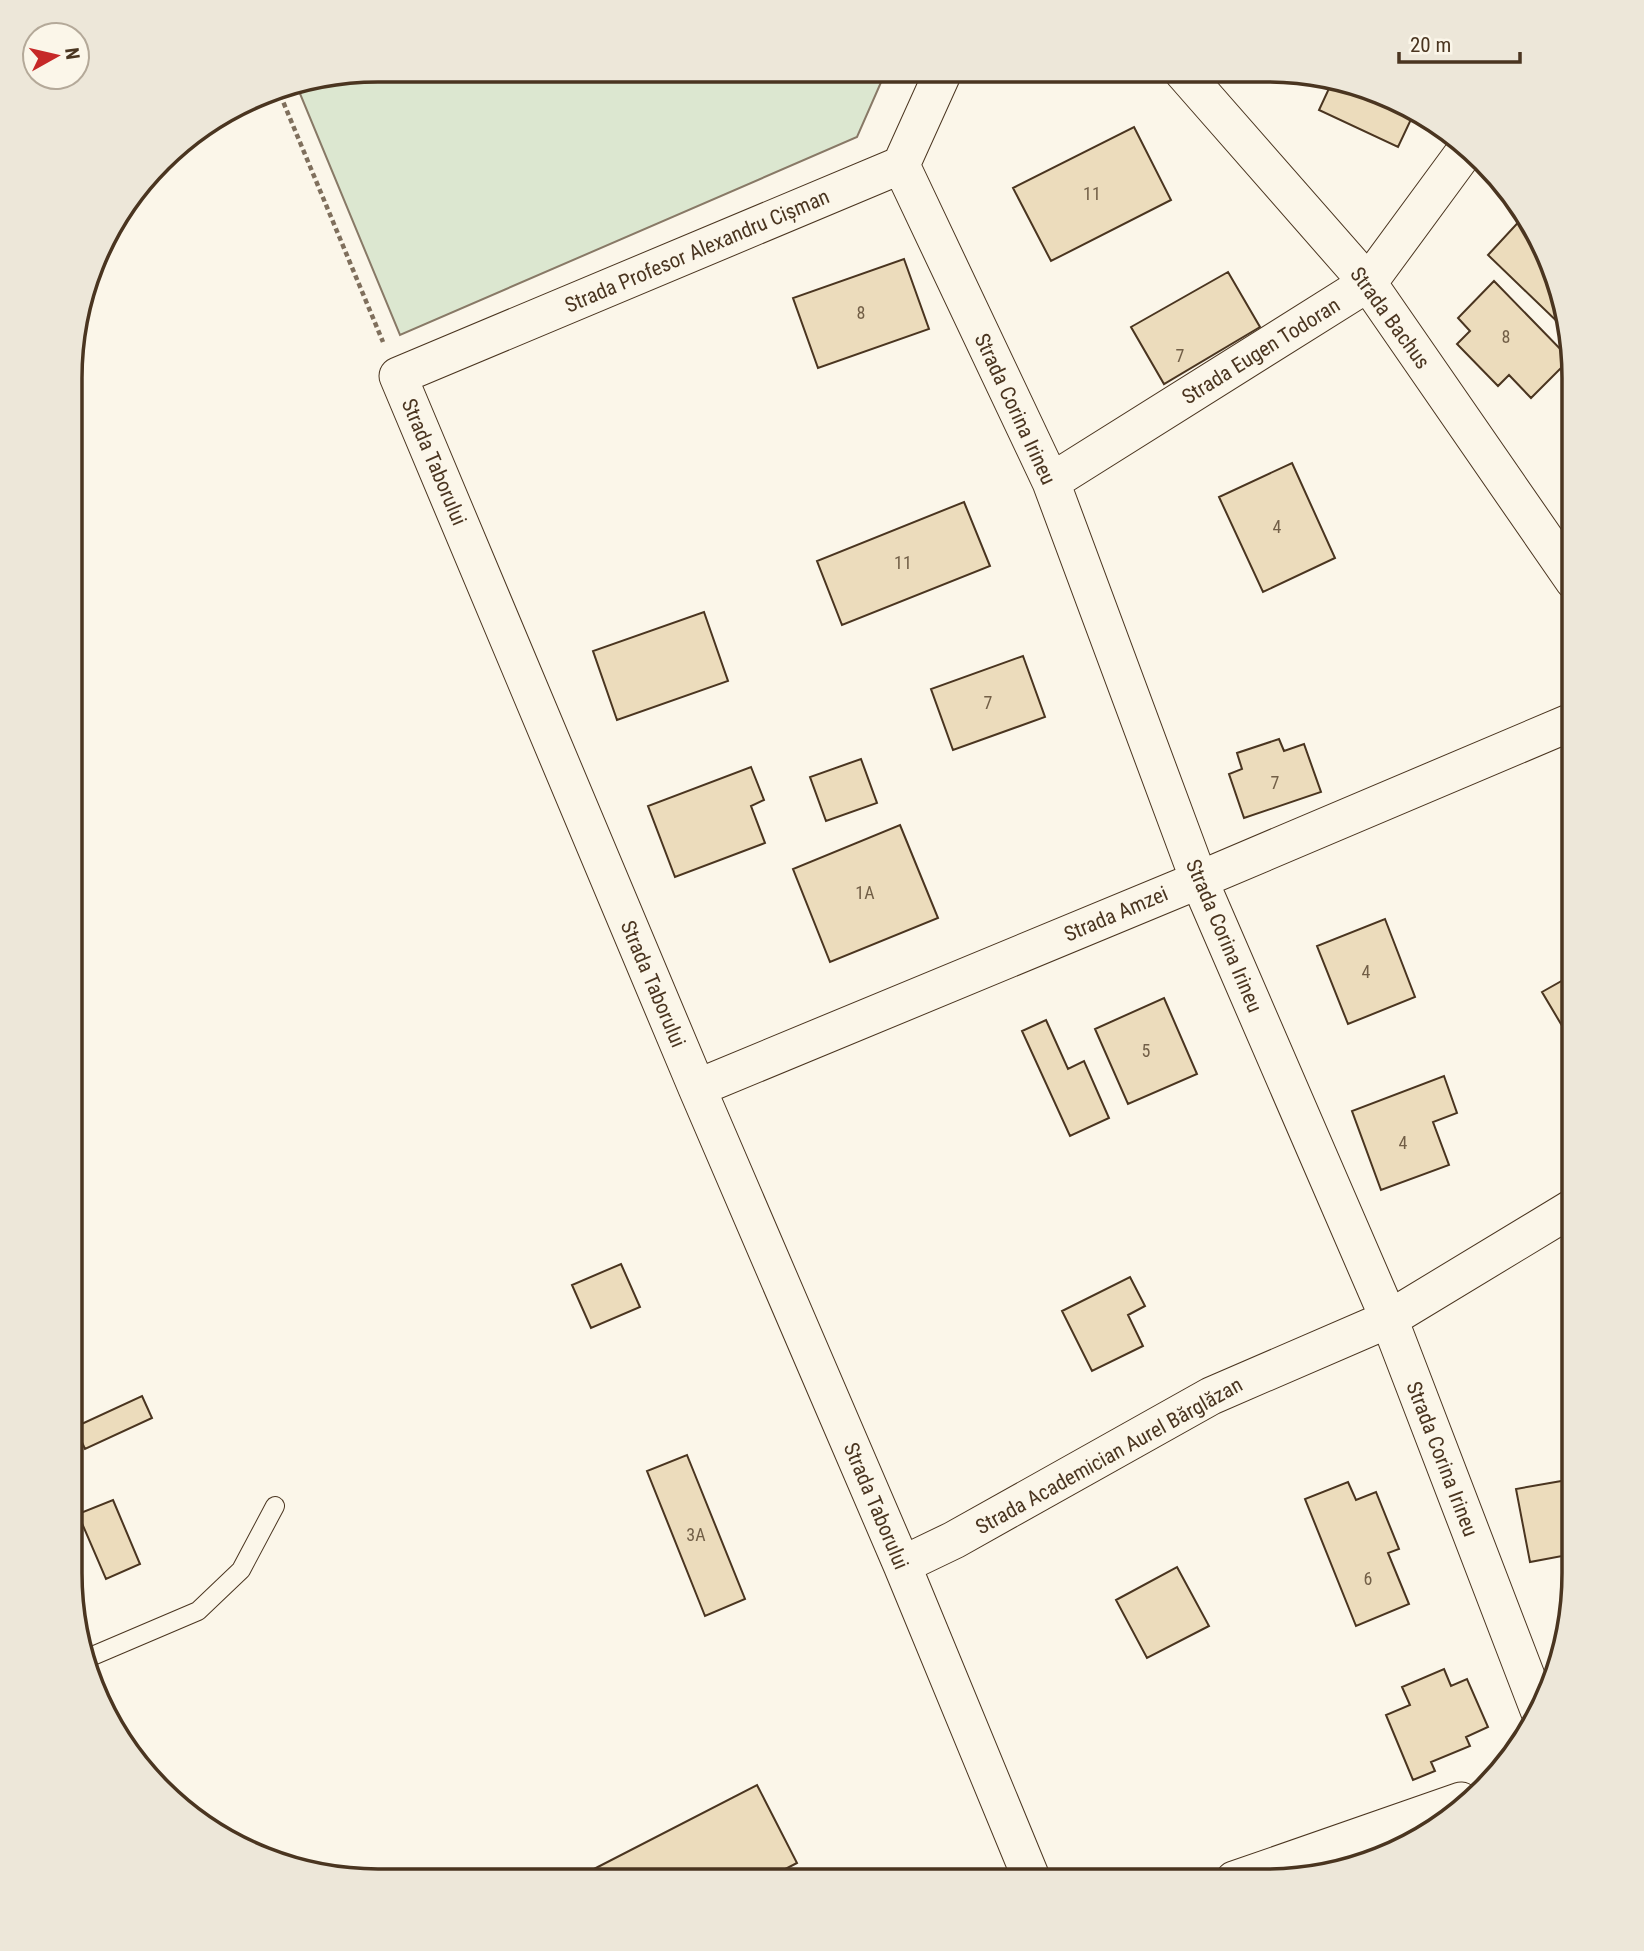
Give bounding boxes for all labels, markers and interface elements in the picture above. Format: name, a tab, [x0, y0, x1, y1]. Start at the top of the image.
north arrow	[21, 21, 91, 91]
scale bar	[1399, 21, 1520, 65]
text: 20 m	[1410, 33, 1451, 57]
text: N	[60, 46, 85, 61]
house number: 11	[1083, 183, 1101, 204]
street label: Strada Profesor Alexandru Cișman	[561, 184, 833, 318]
street label: Strada Bachus	[1345, 263, 1435, 373]
street label: Strada Eugen Todoran	[1178, 293, 1344, 409]
house number: 8	[857, 302, 865, 323]
house number: 8	[1502, 326, 1510, 347]
street label: Strada Corina Irineu	[970, 330, 1060, 488]
house number: 7	[1176, 345, 1185, 366]
street label: Strada Taborului	[397, 395, 471, 529]
house number: 4	[1273, 516, 1282, 537]
house number: 11	[894, 552, 912, 573]
house number: 7	[984, 692, 993, 713]
house number: 7	[1271, 772, 1280, 793]
street label: Strada Corina Irineu	[1181, 856, 1267, 1016]
street label: Strada Amzei	[1061, 881, 1171, 947]
house number: 1A	[855, 882, 875, 903]
street label: Strada Taborului	[616, 917, 690, 1051]
house number: 4	[1362, 961, 1371, 982]
house number: 5	[1142, 1040, 1151, 1061]
house number: 4	[1399, 1132, 1408, 1153]
street label: Strada Academician Aurel Bărglăzan	[972, 1373, 1246, 1539]
street label: Strada Corina Irineu	[1401, 1378, 1483, 1540]
street label: Strada Taborului	[839, 1439, 913, 1573]
house number: 3A	[686, 1524, 706, 1545]
house number: 6	[1364, 1568, 1372, 1589]

